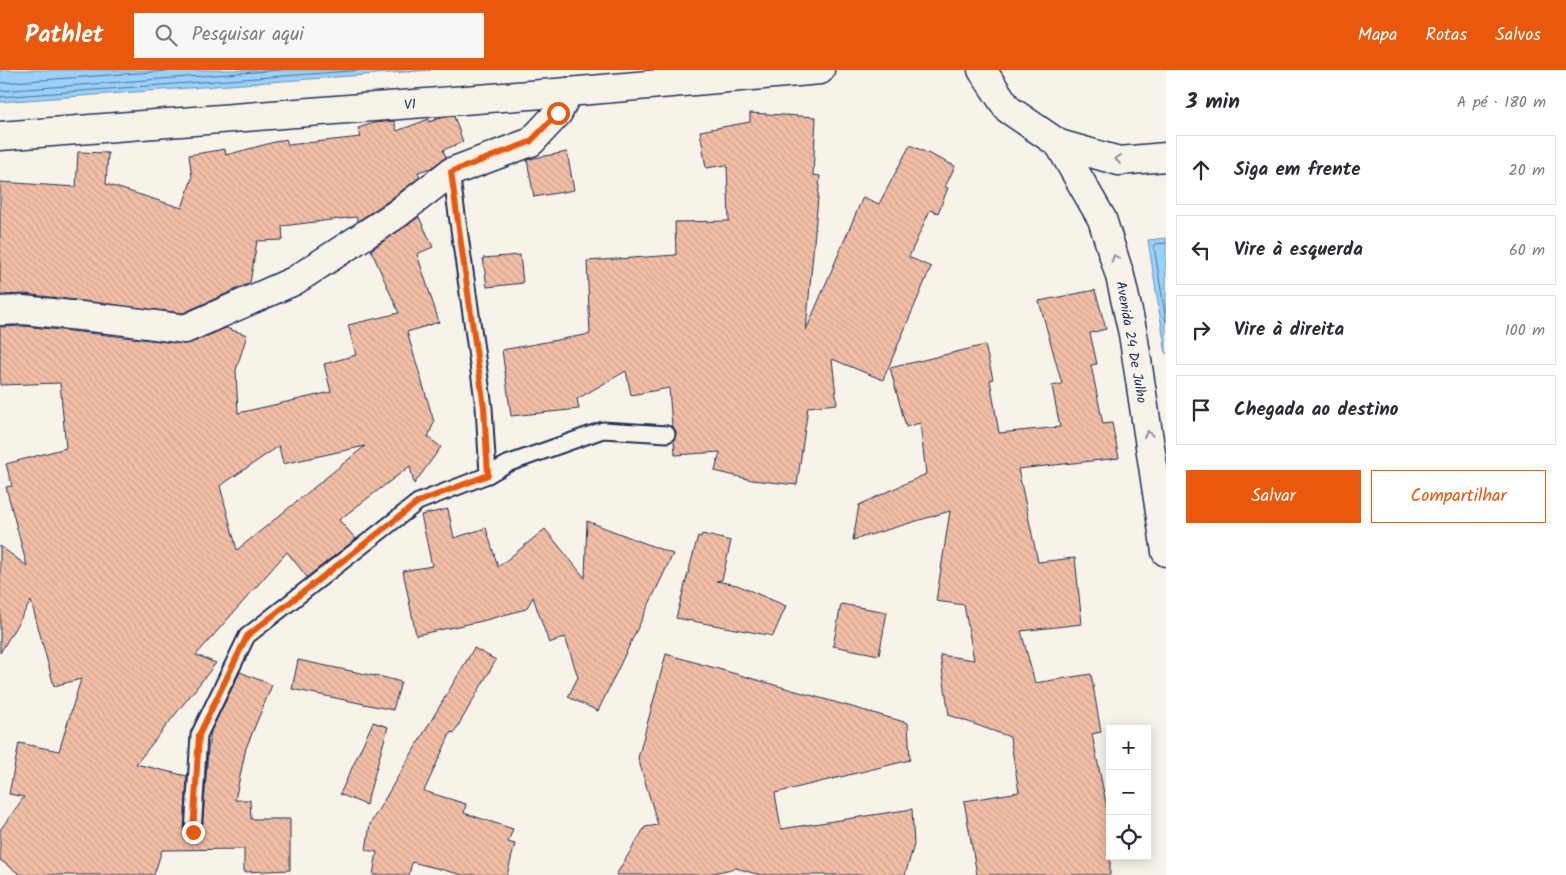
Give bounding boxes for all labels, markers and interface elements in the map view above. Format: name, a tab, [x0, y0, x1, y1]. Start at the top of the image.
search box	[134, 13, 484, 58]
text: Pathlet	[25, 16, 104, 55]
text: Pesquisar aqui	[192, 20, 304, 50]
icon: search	[152, 21, 180, 49]
text: Mapa	[1358, 21, 1397, 50]
text: Rotas	[1425, 21, 1467, 50]
text: Salvos	[1495, 21, 1541, 50]
text: 3 min	[1186, 86, 1240, 119]
text: A pé · 180 m	[1457, 90, 1546, 115]
street label: V1	[403, 94, 417, 116]
route start	[547, 102, 570, 125]
one-way arrow	[1113, 154, 1121, 165]
text: Siga em frente	[1234, 155, 1361, 185]
icon: ahead	[1187, 156, 1215, 184]
text: 20 m	[1509, 158, 1545, 183]
text: Vire à esquerda	[1234, 235, 1363, 265]
icon: left	[1187, 236, 1215, 264]
text: 60 m	[1509, 238, 1545, 263]
one-way arrow	[1110, 254, 1120, 263]
street label: Avenida 24 De Julho	[1109, 279, 1153, 405]
text: Vire à direita	[1234, 315, 1344, 345]
icon: right	[1187, 316, 1215, 344]
text: 100 m	[1505, 318, 1545, 343]
text: Chegada ao destino	[1234, 395, 1399, 425]
icon: arrive	[1187, 396, 1215, 424]
one-way arrow	[1143, 430, 1154, 438]
button: Salvar	[1186, 470, 1361, 523]
button: Compartilhar	[1371, 470, 1546, 523]
map controls	[1106, 725, 1151, 860]
button: +	[1106, 725, 1151, 770]
button: −	[1106, 770, 1151, 815]
button: locate	[1106, 815, 1151, 860]
route end	[182, 821, 205, 844]

